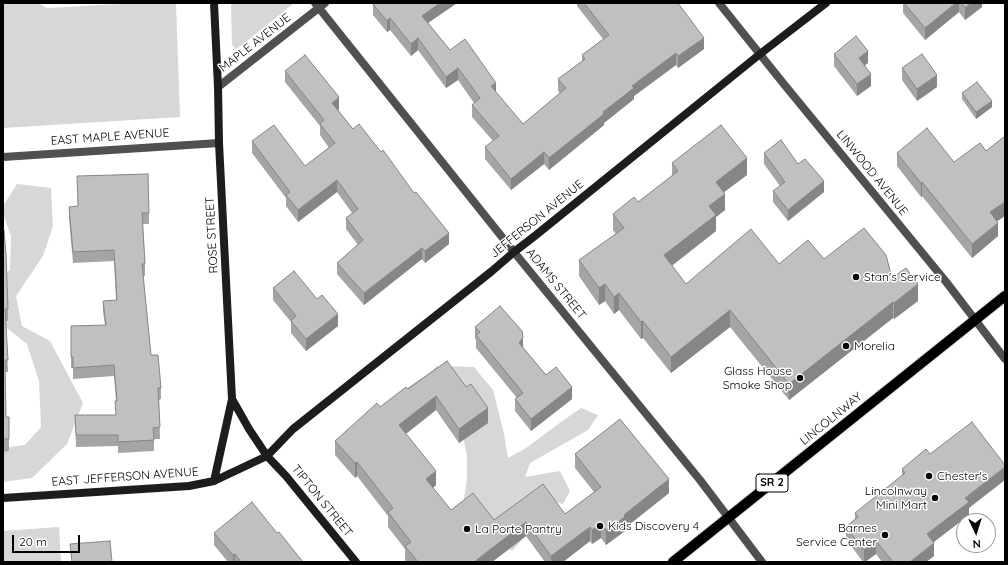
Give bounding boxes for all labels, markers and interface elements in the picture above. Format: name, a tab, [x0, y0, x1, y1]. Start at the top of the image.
street label: MAPLE AVENUE	[216, 11, 294, 75]
street label: EAST MAPLE AVENUE	[50, 126, 170, 148]
street label: LINWOOD AVENUE	[833, 127, 911, 219]
street label: JEFFERSON AVENUE	[488, 177, 586, 261]
street label: ROSE STREET	[203, 196, 221, 274]
street label: ADAMS STREET	[523, 246, 589, 322]
place label: Stan's Service	[864, 270, 941, 284]
marker: Stan's Service	[851, 272, 861, 282]
place label: Morelia	[854, 339, 895, 353]
marker: Morelia	[841, 341, 851, 351]
place label: Glass House Smoke Shop	[723, 364, 792, 392]
marker: Glass House Smoke Shop	[795, 373, 805, 383]
street label: LINCOLNWAY	[797, 390, 865, 448]
street label: TIPTON STREET	[289, 462, 355, 540]
street label: EAST JEFFERSON AVENUE	[51, 465, 199, 489]
place label: Chester's	[937, 469, 987, 483]
marker: Chester's	[924, 471, 934, 481]
road number: SR 2	[756, 474, 788, 492]
place label: Lincolnway Mini Mart	[865, 484, 927, 512]
marker: Lincolnway Mini Mart	[930, 493, 940, 503]
north arrow	[956, 513, 996, 553]
place label: Kids Discovery 4	[608, 519, 699, 533]
marker: Kids Discovery 4	[595, 521, 605, 531]
place label: Barnes Service Center	[796, 521, 877, 549]
place label: La Porte Pantry	[475, 522, 562, 536]
marker: La Porte Pantry	[462, 524, 472, 534]
scale bar	[14, 527, 82, 553]
marker: Barnes Service Center	[880, 530, 890, 540]
text: 20 m	[19, 534, 47, 549]
text: N	[972, 537, 981, 551]

